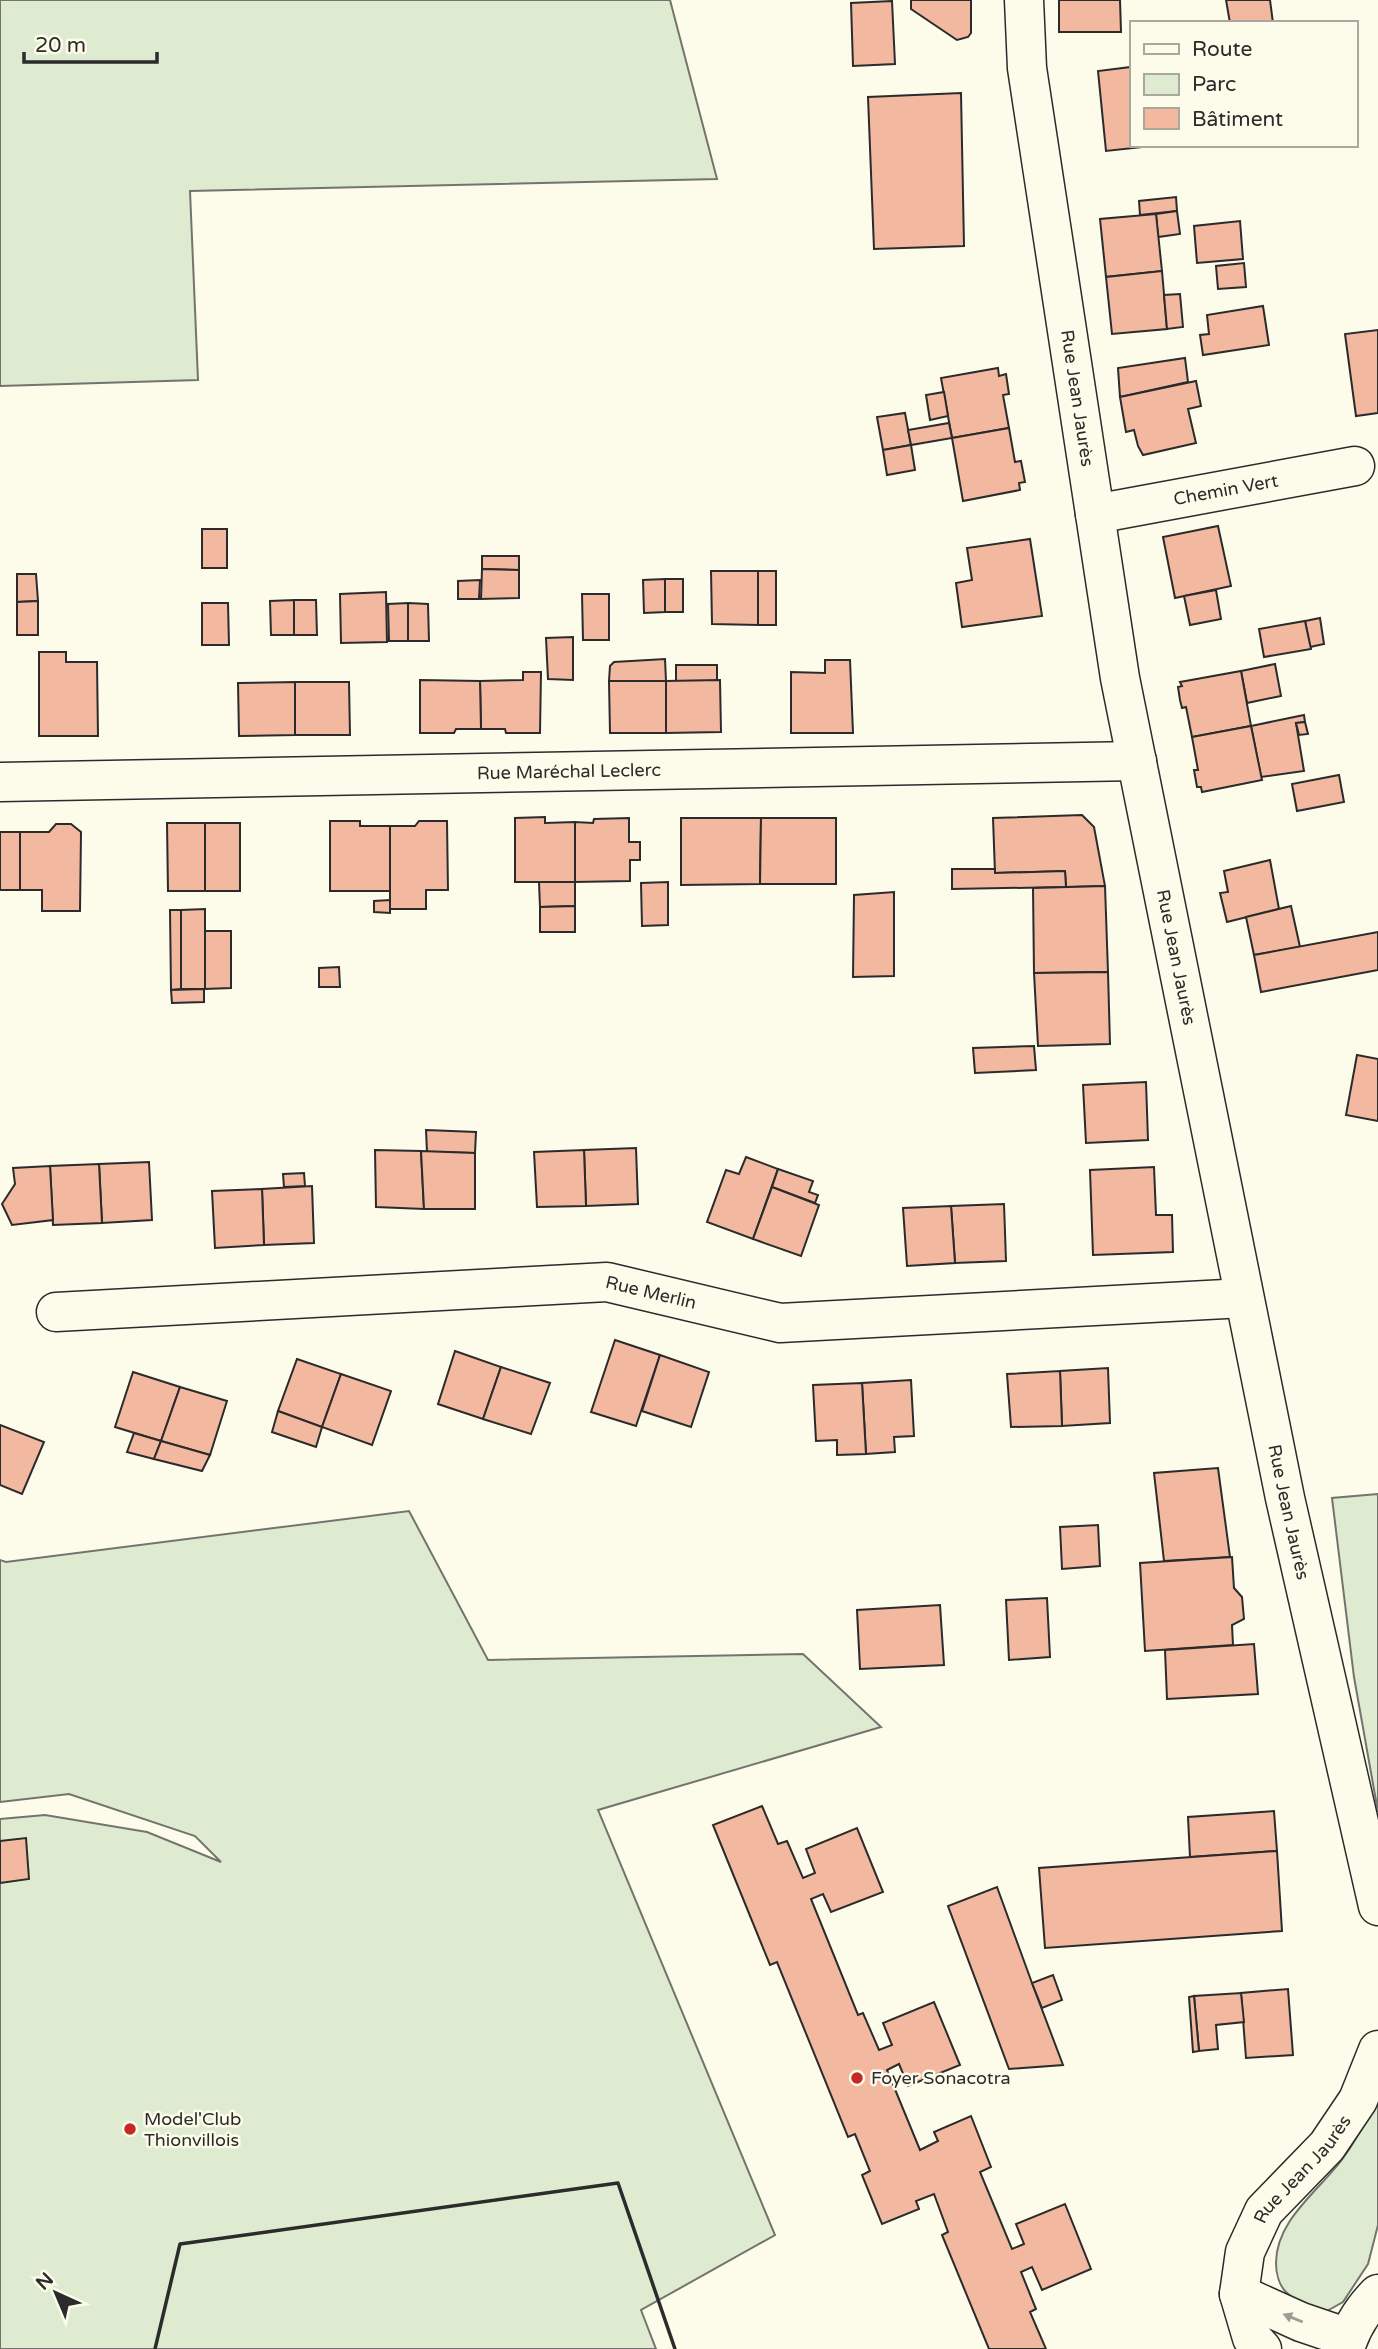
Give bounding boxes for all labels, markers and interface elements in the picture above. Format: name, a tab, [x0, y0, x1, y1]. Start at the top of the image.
scale bar	[24, 21, 158, 65]
legend	[1130, 21, 1357, 147]
text: 20 m	[35, 33, 86, 58]
text: Route	[1192, 37, 1252, 62]
text: Parc	[1192, 72, 1236, 97]
text: Bâtiment	[1192, 107, 1283, 132]
street label: Rue Jean Jaurès	[1056, 328, 1099, 468]
street label: Chemin Vert	[1172, 469, 1280, 510]
street label: Rue Maréchal Leclerc	[477, 759, 661, 784]
street label: Rue Jean Jaurès	[1152, 888, 1201, 1027]
street label: Rue Merlin	[603, 1271, 699, 1314]
street label: Rue Jean Jaurès	[1263, 1442, 1314, 1582]
place label: Foyer Sonacotra	[871, 2067, 1011, 2089]
marker: Foyer Sonacotra	[849, 2070, 865, 2086]
place label: Model'Club Thionvillois	[144, 2108, 241, 2151]
street label: Rue Jean Jaurès	[1249, 2111, 1356, 2227]
marker: Model'Club Thionvillois	[122, 2121, 138, 2137]
north arrow	[21, 2258, 91, 2328]
text: N	[32, 2268, 58, 2295]
one-way arrow	[1282, 2313, 1303, 2324]

